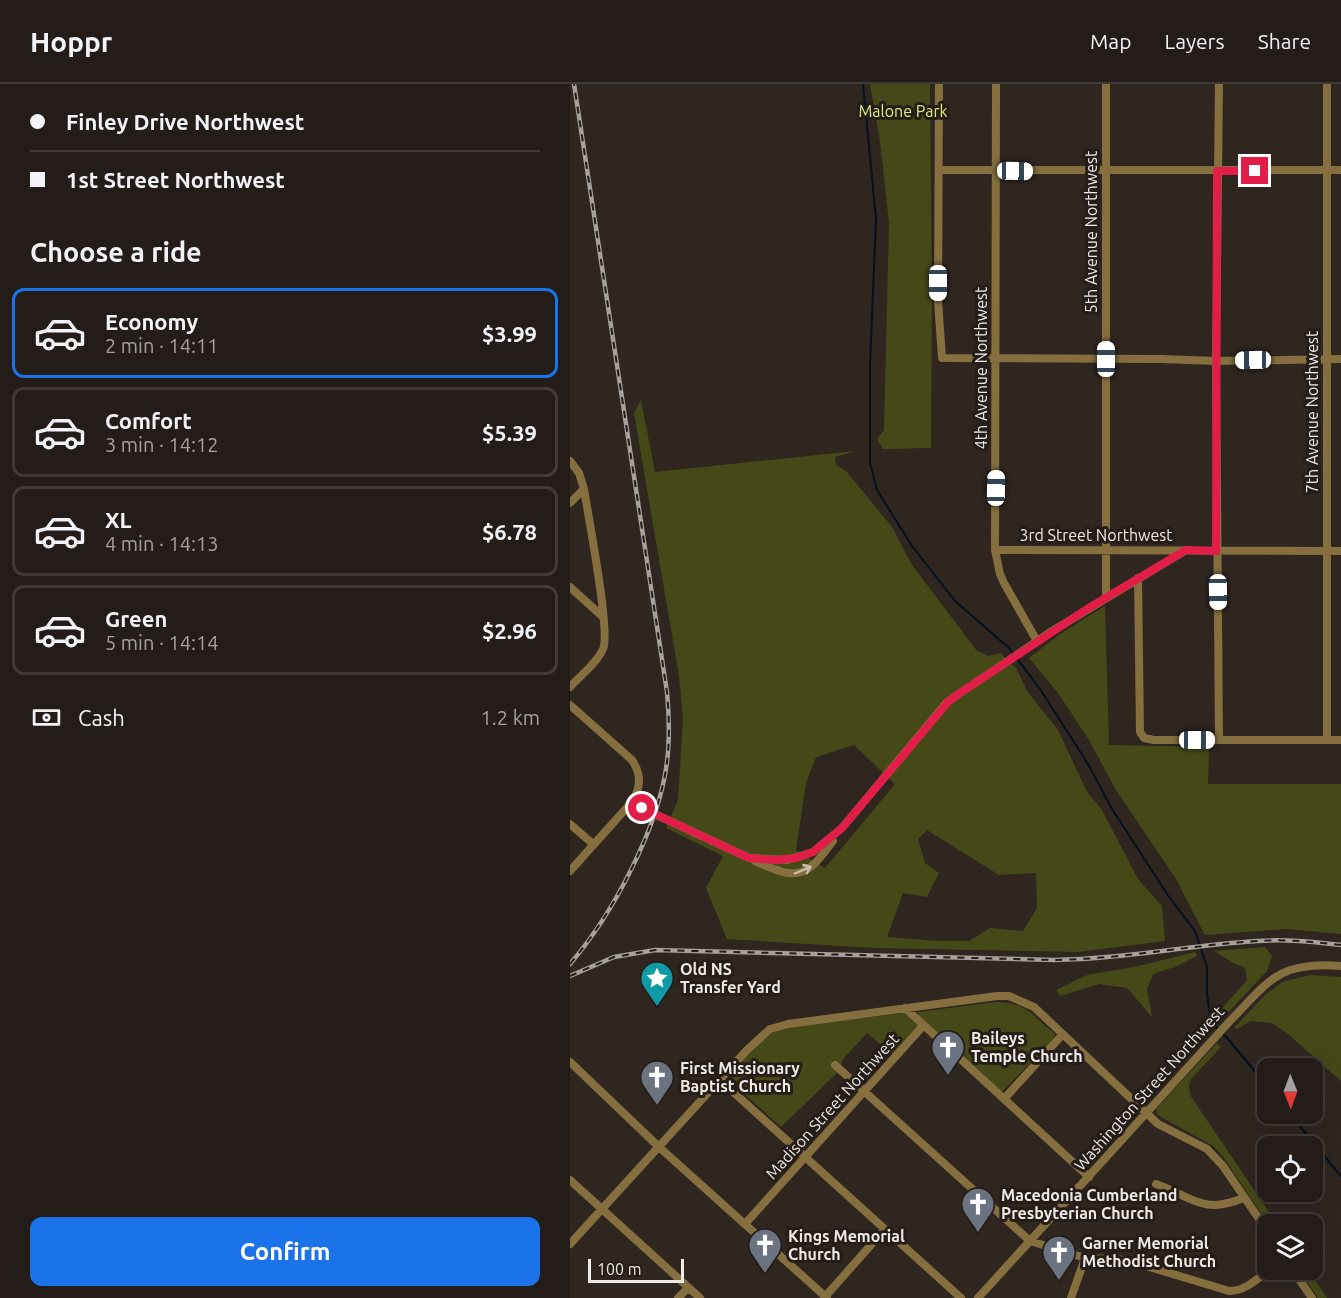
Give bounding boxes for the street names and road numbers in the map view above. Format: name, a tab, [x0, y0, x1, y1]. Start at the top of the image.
street label: 5th Avenue Northwest	[1082, 150, 1100, 313]
street label: 4th Avenue Northwest	[972, 286, 990, 449]
street label: 7th Avenue Northwest	[1303, 330, 1321, 493]
street label: 3rd Street Northwest	[1019, 526, 1173, 544]
street label: Washington Street Northwest	[1071, 1002, 1228, 1174]
street label: Madison Street Northwest	[762, 1029, 903, 1182]

